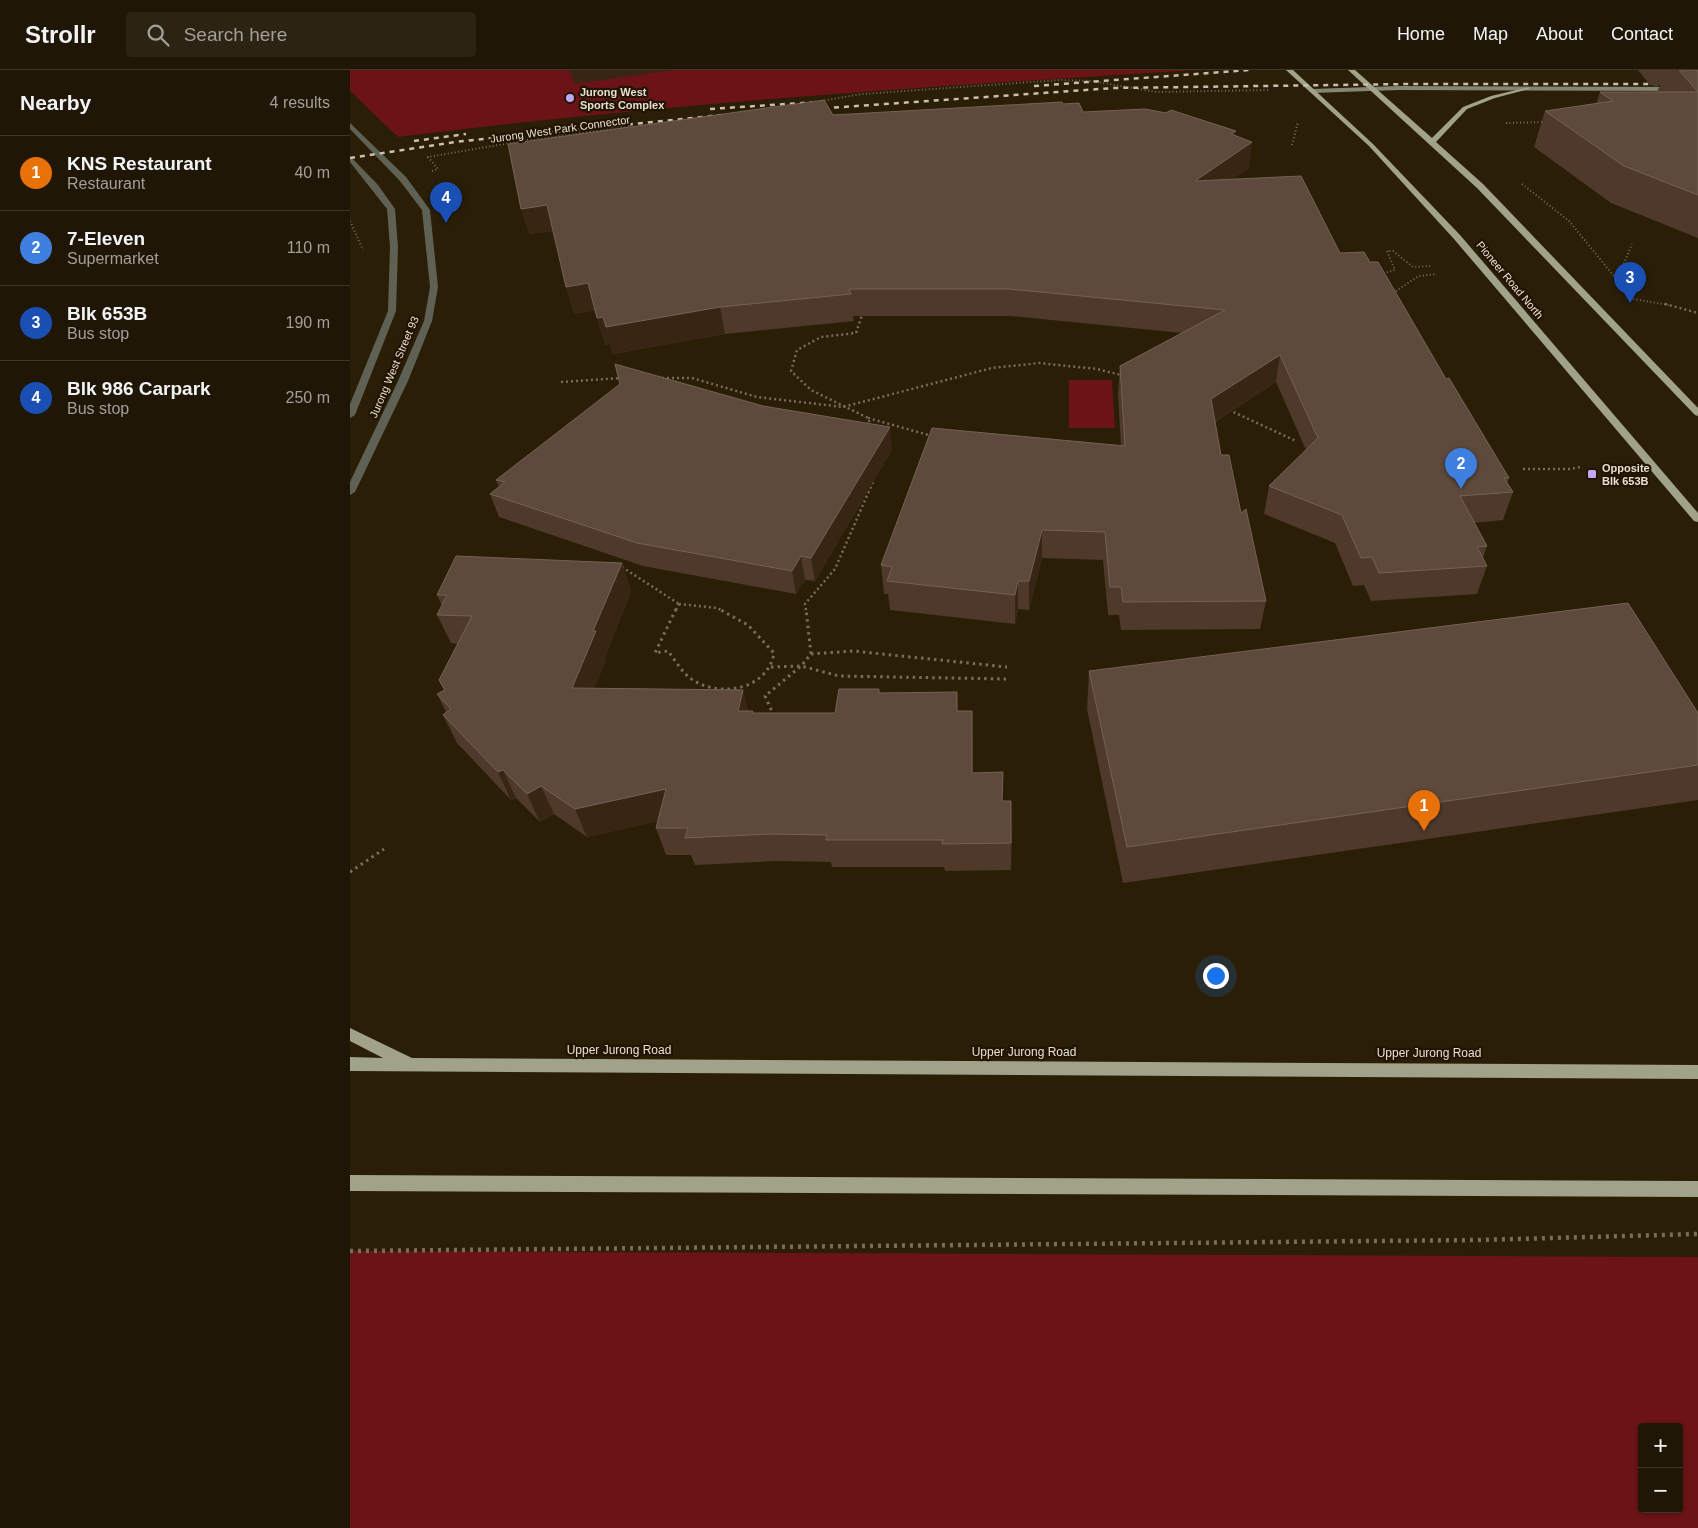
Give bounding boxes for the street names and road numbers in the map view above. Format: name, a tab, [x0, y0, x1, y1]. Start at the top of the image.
street label: Jurong West Park Connector	[489, 113, 631, 145]
street label: Pioneer Road North	[1474, 239, 1546, 321]
street label: Jurong West Street 93	[367, 314, 421, 420]
street label: Upper Jurong Road	[567, 1043, 671, 1057]
street label: Upper Jurong Road	[972, 1045, 1076, 1059]
street label: Upper Jurong Road	[1377, 1046, 1481, 1060]

